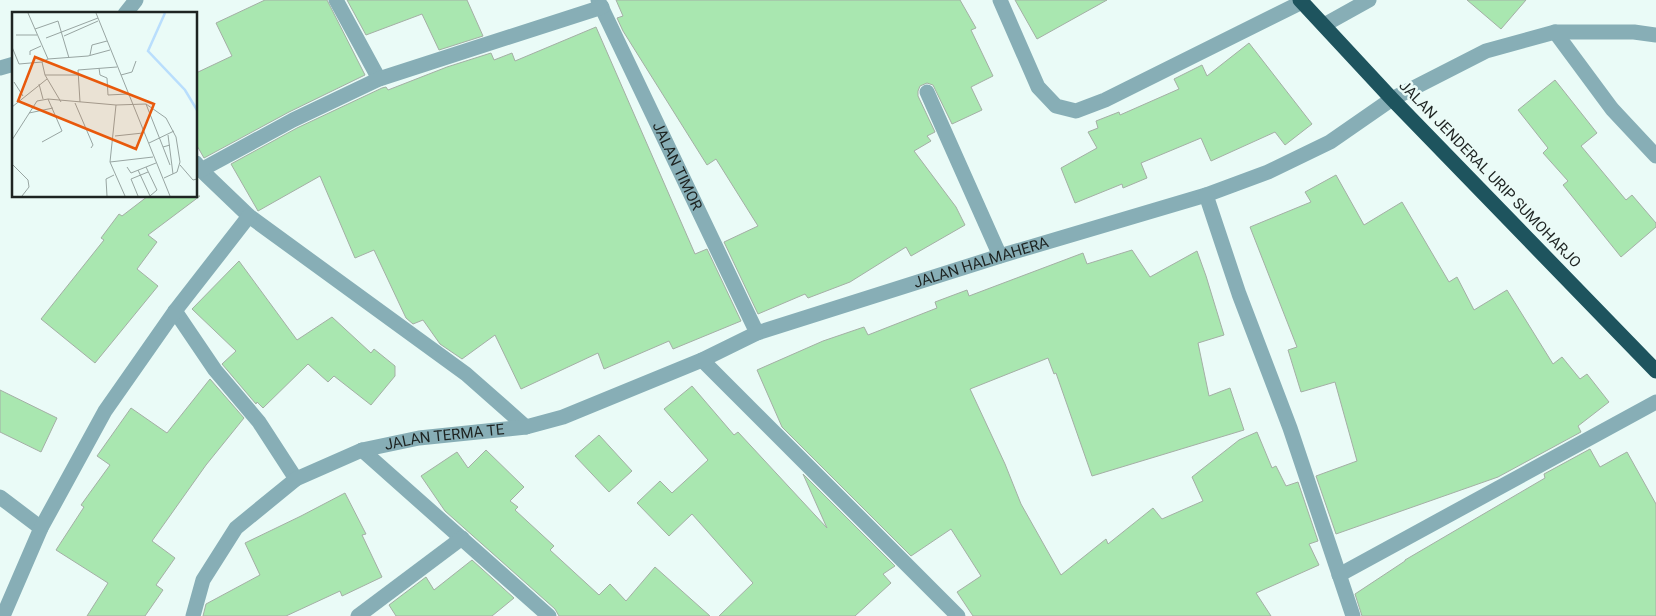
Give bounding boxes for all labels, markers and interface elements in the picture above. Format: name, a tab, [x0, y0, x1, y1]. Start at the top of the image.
inset map	[12, 12, 198, 198]
street label: JALAN JENDERAL URIP SUMOHARJO	[1395, 76, 1585, 272]
street label: JALAN TIMOR	[649, 119, 706, 213]
street label: JALAN HALMAHERA	[911, 233, 1051, 292]
street label: JALAN TERMA TE	[383, 420, 506, 454]

